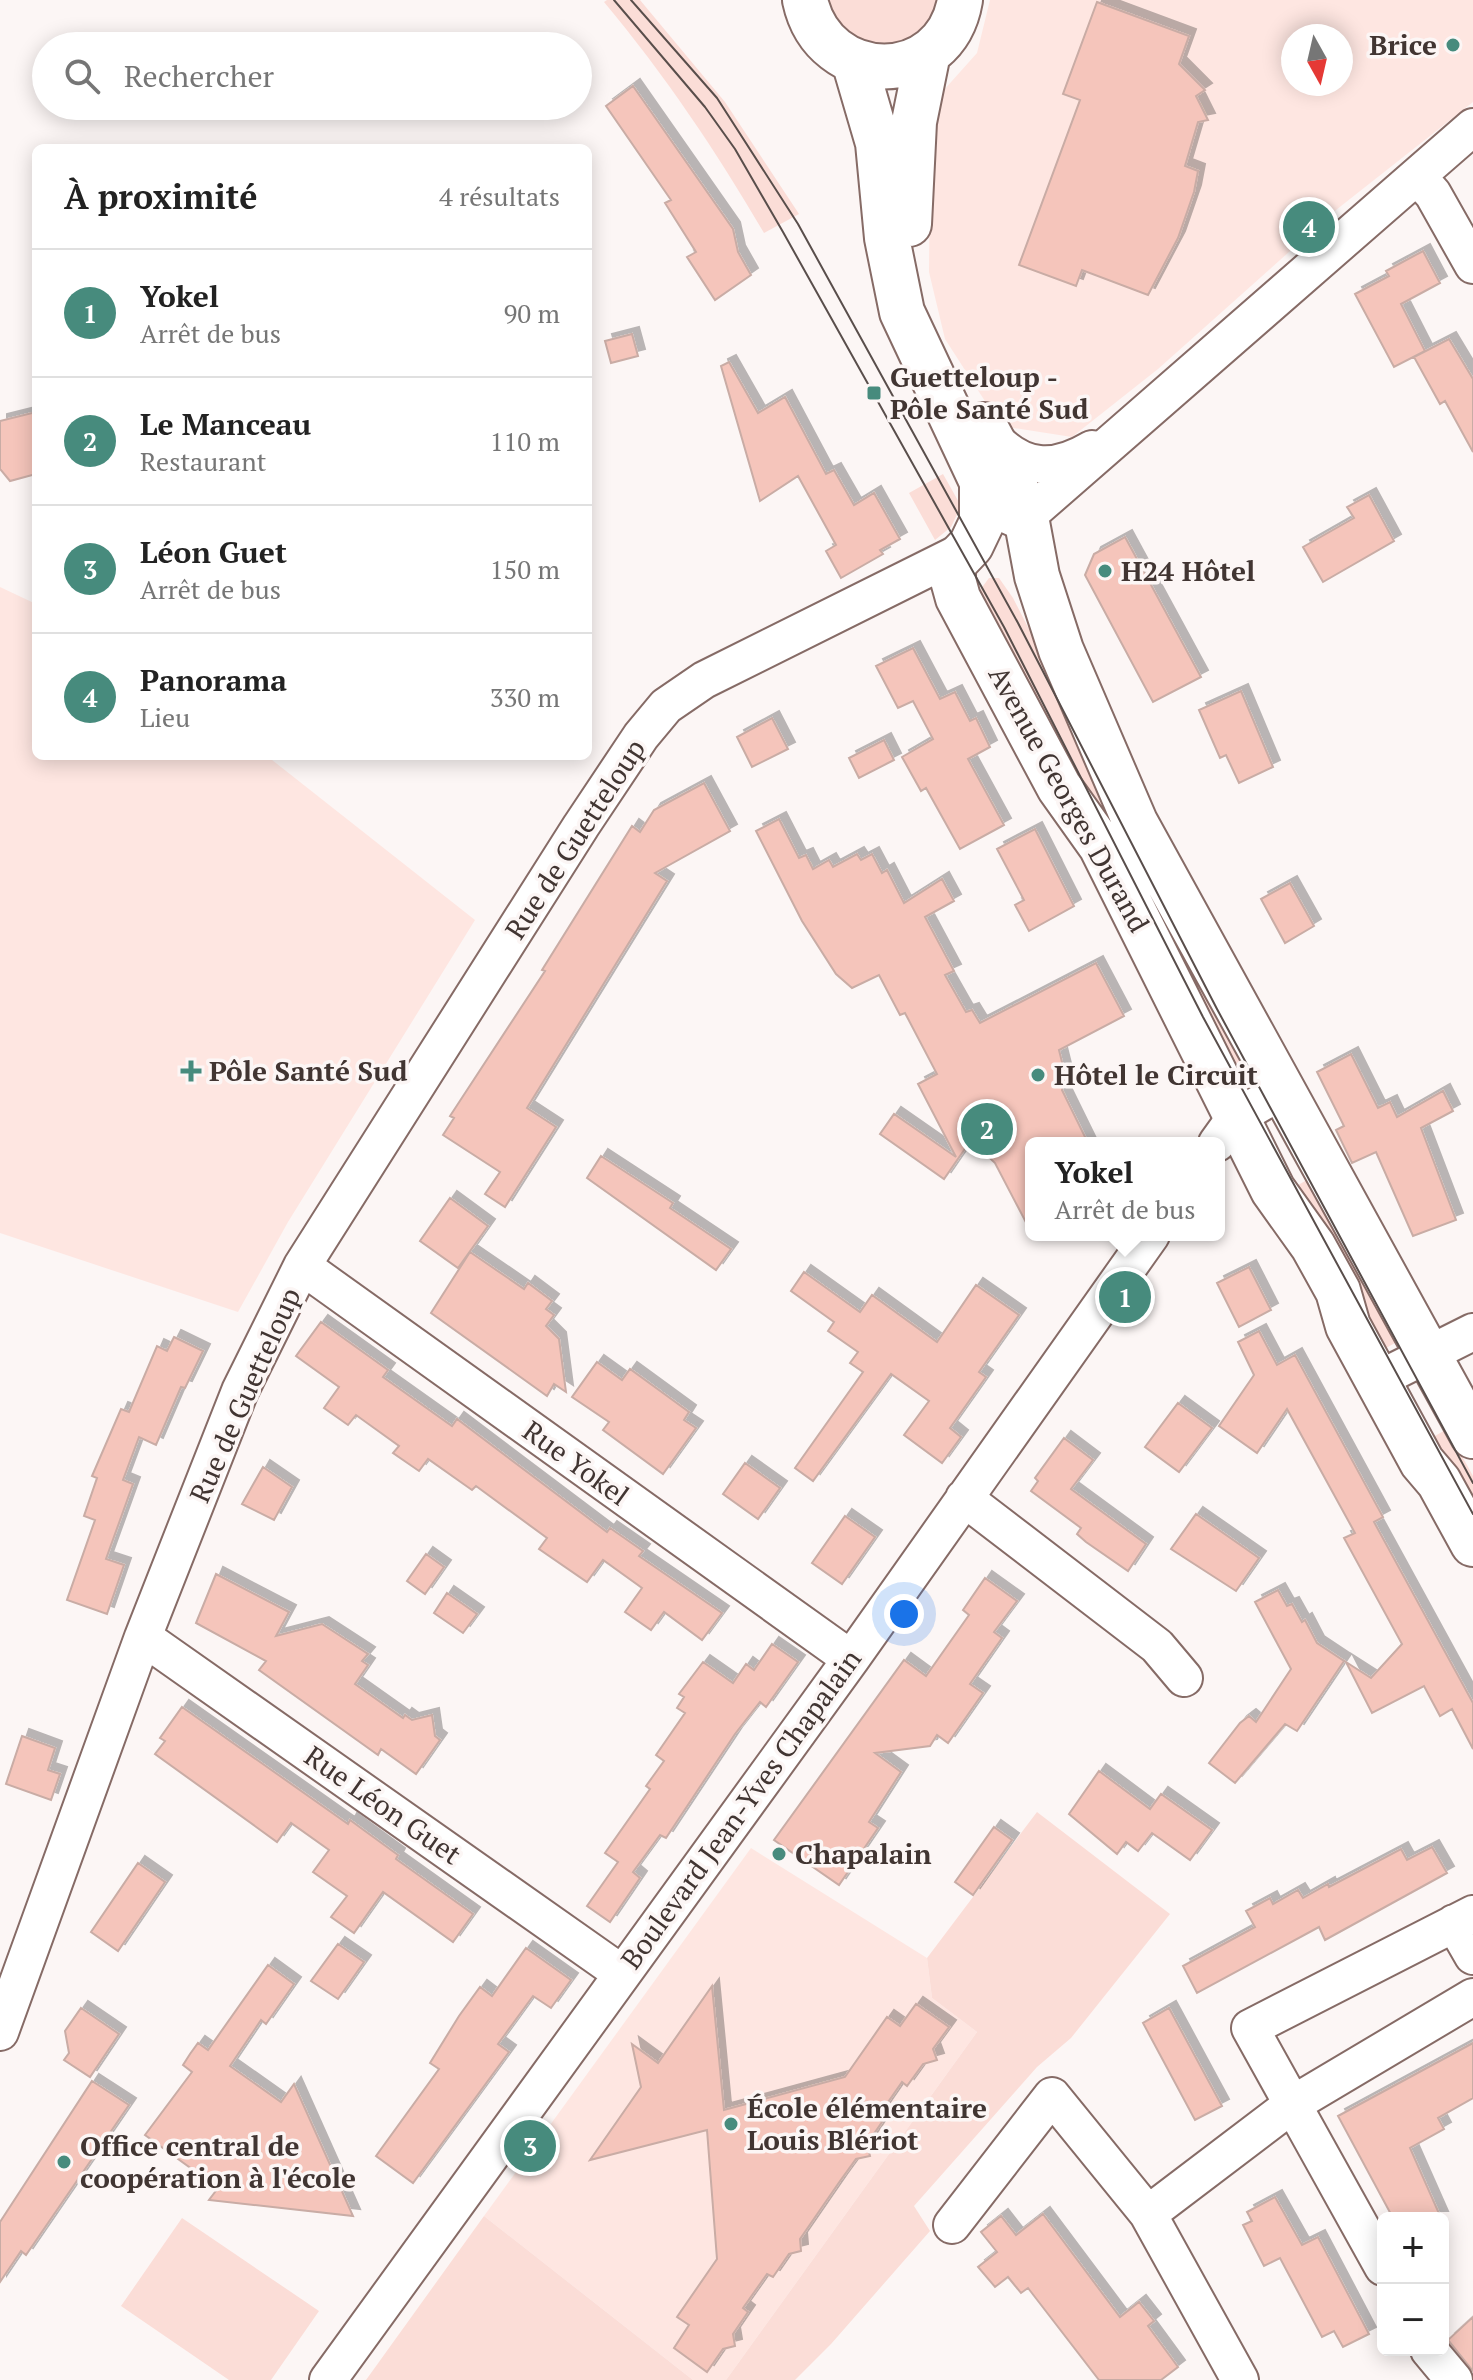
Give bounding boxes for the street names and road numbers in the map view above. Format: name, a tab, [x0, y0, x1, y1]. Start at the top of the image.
street label: Avenue Georges Durand	[981, 659, 1158, 938]
street label: Rue de Guetteloup	[496, 732, 653, 946]
street label: Rue de Guetteloup	[181, 1282, 308, 1508]
street label: Rue Yokel	[516, 1412, 637, 1514]
street label: Boulevard Jean-Yves Chapalain	[614, 1643, 868, 1975]
street label: Rue Léon Guet	[298, 1737, 469, 1873]

